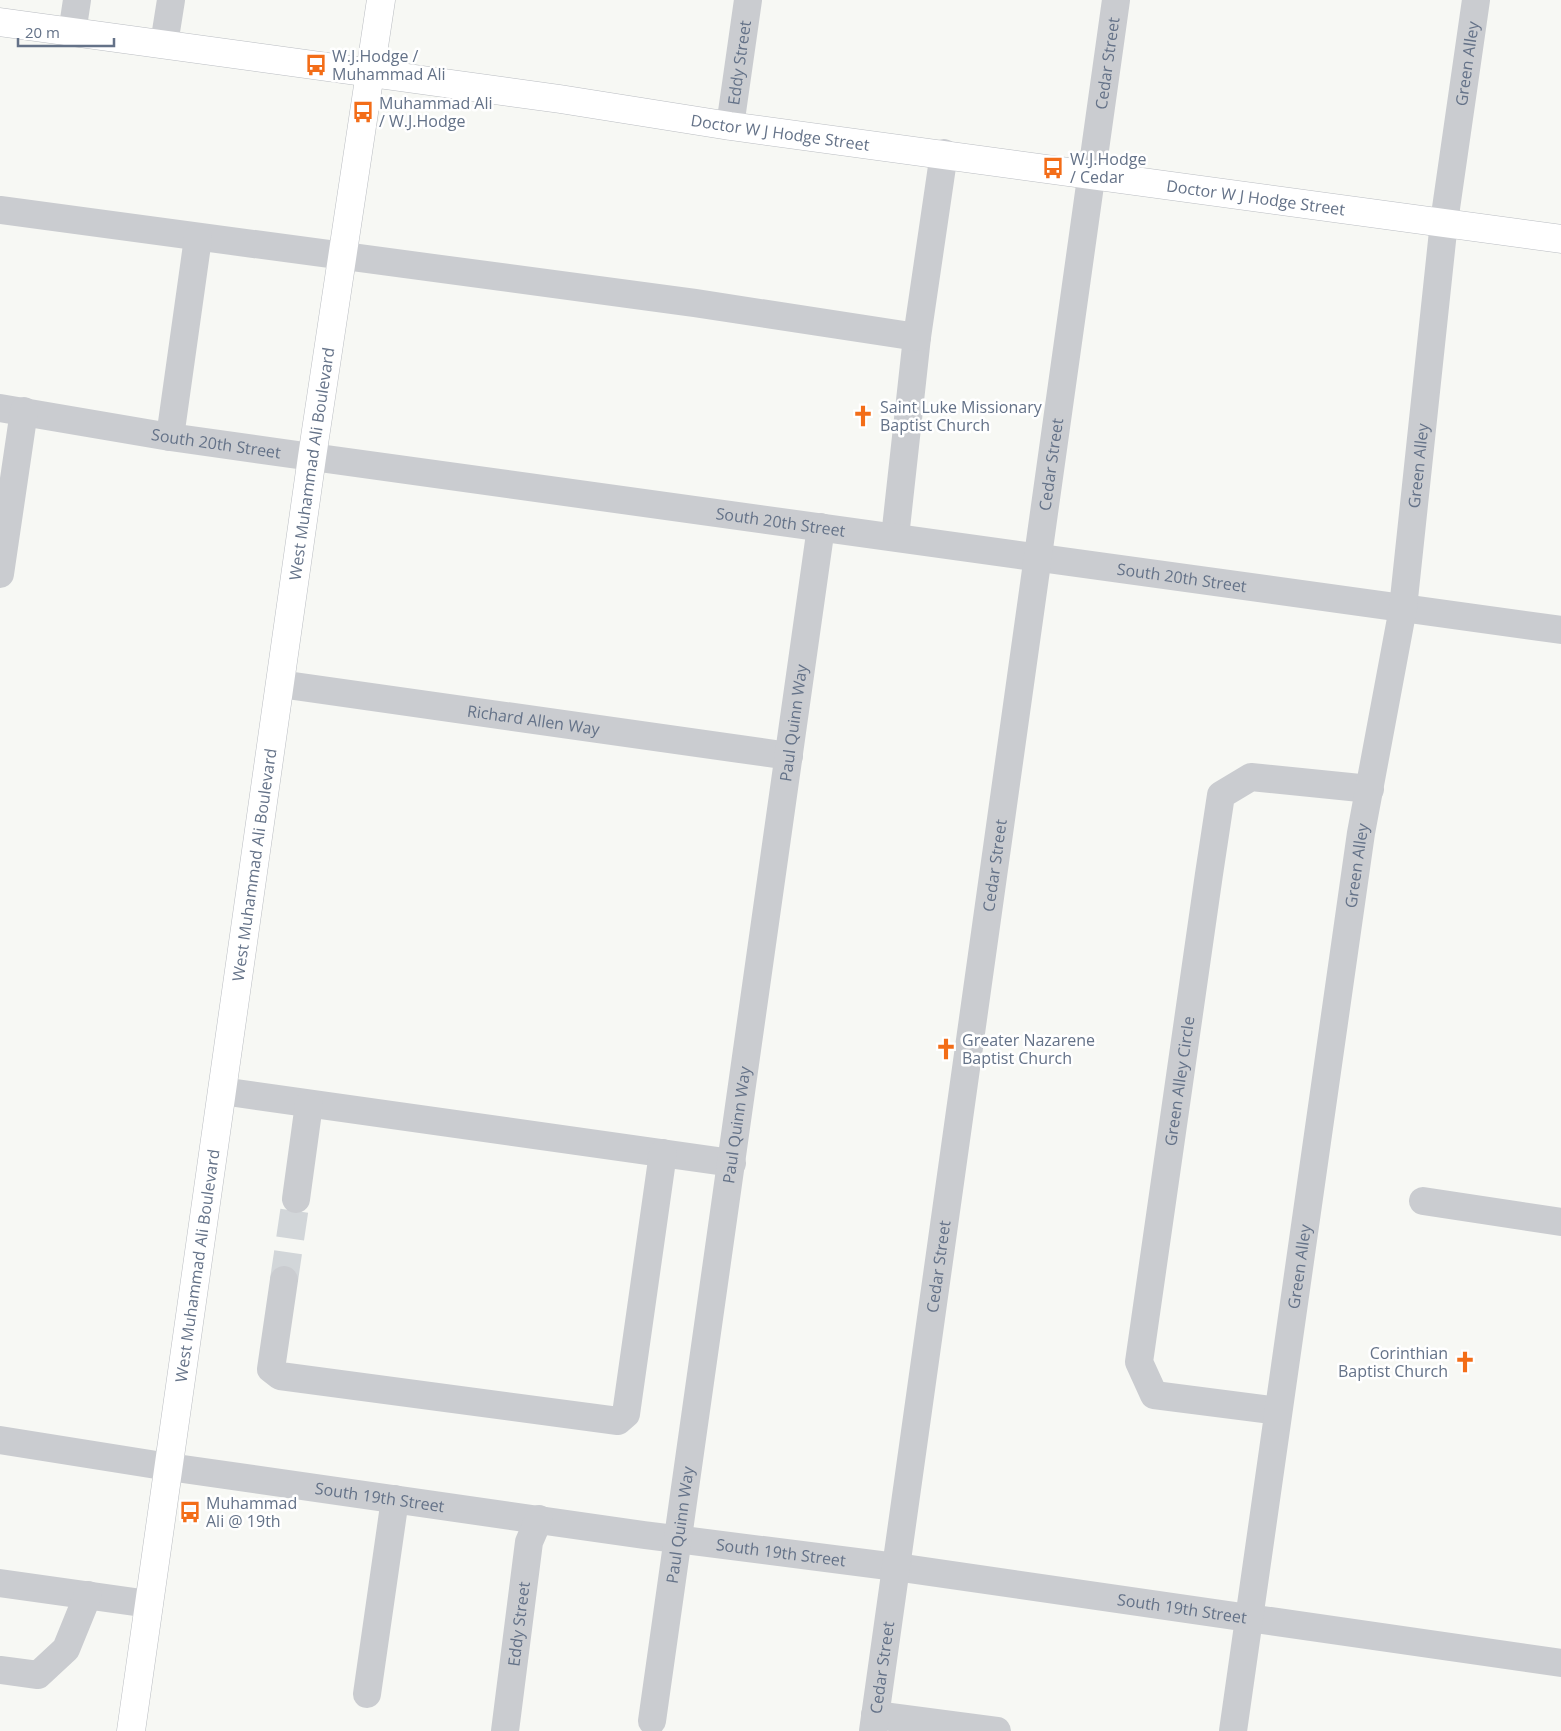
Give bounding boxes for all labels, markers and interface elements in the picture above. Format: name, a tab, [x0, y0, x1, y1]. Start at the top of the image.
scale bar	[18, 15, 114, 47]
street label: Cedar Street	[1090, 15, 1125, 111]
street label: Eddy Street	[722, 19, 756, 106]
street label: Green Alley	[1450, 19, 1484, 108]
text: 20 m	[25, 22, 60, 42]
place label: W.J.Hodge / Muhammad Ali	[332, 45, 446, 85]
bus stop icon: W.J.Hodge / Muhammad Ali	[303, 52, 329, 78]
place label: Muhammad Ali / W.J.Hodge	[379, 92, 493, 132]
bus stop icon: Muhammad Ali / W.J.Hodge	[350, 99, 376, 125]
street label: Doctor W J Hodge Street	[689, 109, 871, 156]
place label: W.J.Hodge / Cedar	[1070, 148, 1146, 188]
bus stop icon: W.J.Hodge / Cedar	[1040, 155, 1066, 181]
street label: Doctor W J Hodge Street	[1165, 174, 1347, 221]
street label: West Muhammad Ali Boulevard	[284, 346, 339, 582]
place label: Saint Luke Missionary Baptist Church	[880, 396, 1043, 436]
church icon: Saint Luke Missionary Baptist Church	[850, 403, 876, 429]
street label: Cedar Street	[1033, 416, 1068, 512]
street label: Green Alley	[1403, 421, 1434, 509]
street label: South 20th Street	[150, 423, 283, 464]
street label: South 20th Street	[714, 502, 847, 542]
street label: South 20th Street	[1116, 558, 1248, 597]
street label: Paul Quinn Way	[774, 662, 813, 783]
street label: Richard Allen Way	[466, 700, 602, 740]
street label: West Muhammad Ali Boulevard	[227, 747, 281, 983]
street label: Cedar Street	[977, 818, 1012, 913]
street label: Green Alley	[1339, 821, 1374, 910]
street label: Green Alley Circle	[1159, 1015, 1199, 1147]
place label: Greater Nazarene Baptist Church	[962, 1029, 1095, 1069]
church icon: Greater Nazarene Baptist Church	[933, 1036, 959, 1062]
street label: Paul Quinn Way	[717, 1064, 756, 1185]
street label: West Muhammad Ali Boulevard	[170, 1148, 225, 1384]
street label: Cedar Street	[921, 1219, 956, 1314]
street label: Green Alley	[1282, 1222, 1316, 1310]
place label: Corinthian Baptist Church	[1338, 1342, 1448, 1382]
church icon: Corinthian Baptist Church	[1452, 1349, 1478, 1375]
street label: Paul Quinn Way	[661, 1464, 699, 1585]
street label: South 19th Street	[314, 1477, 446, 1517]
place label: Muhammad Ali @ 19th	[206, 1492, 297, 1532]
bus stop icon: Muhammad Ali @ 19th	[177, 1499, 203, 1525]
street label: South 19th Street	[715, 1533, 847, 1572]
street label: Eddy Street	[502, 1580, 535, 1668]
street label: South 19th Street	[1116, 1588, 1249, 1629]
street label: Cedar Street	[865, 1620, 899, 1715]

